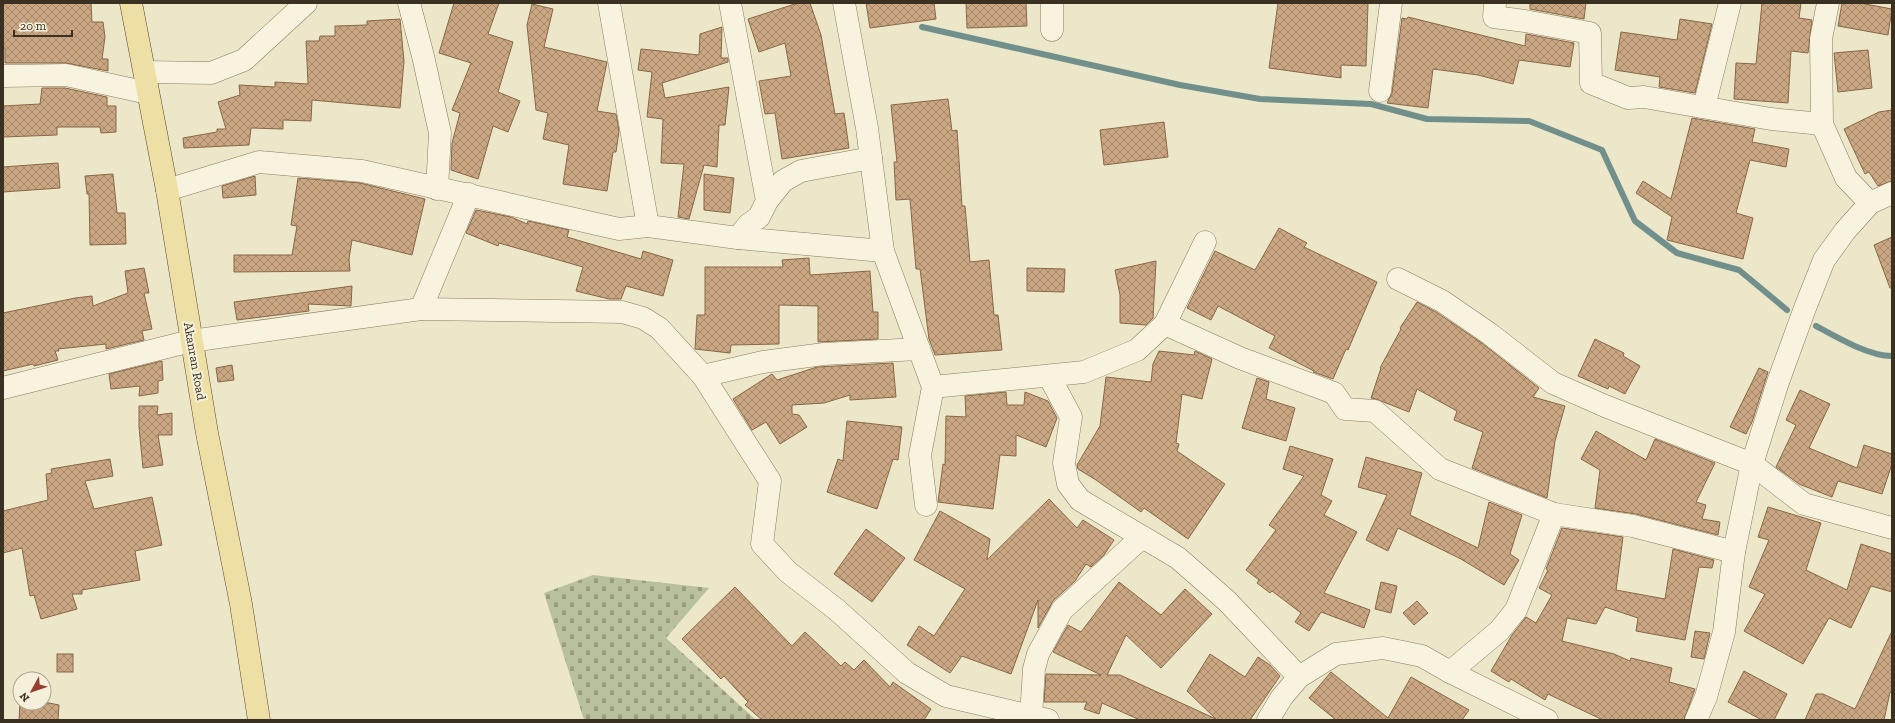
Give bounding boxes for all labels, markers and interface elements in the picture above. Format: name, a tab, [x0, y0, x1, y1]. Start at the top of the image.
scale bar	[14, 12, 72, 38]
text: 20 m	[20, 19, 47, 33]
street label: Akanran Road	[181, 321, 209, 401]
north arrow	[12, 671, 52, 711]
text: N	[17, 689, 32, 704]

